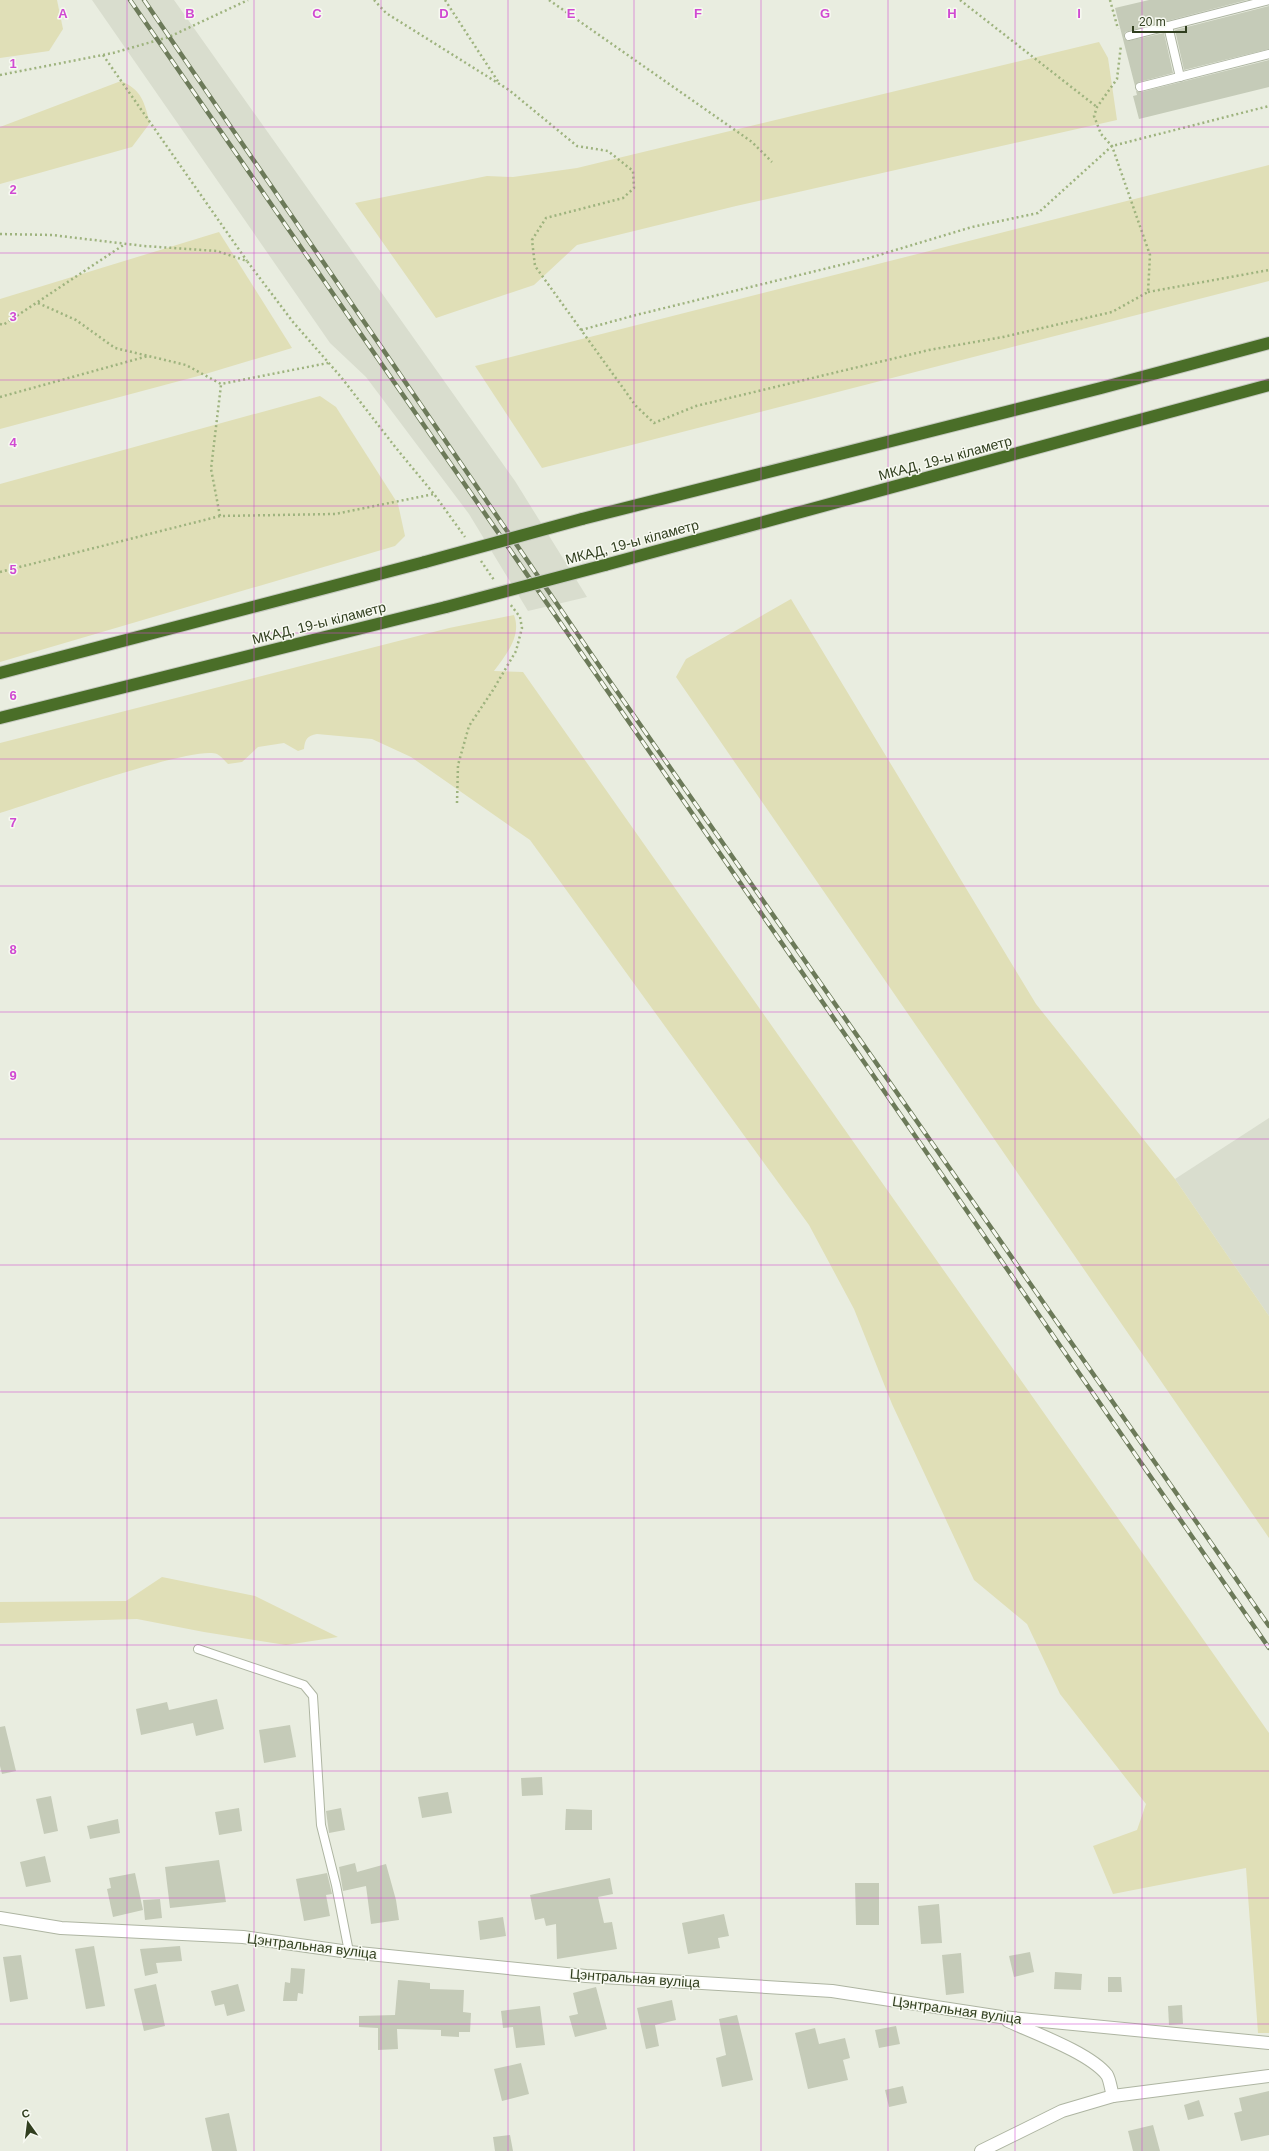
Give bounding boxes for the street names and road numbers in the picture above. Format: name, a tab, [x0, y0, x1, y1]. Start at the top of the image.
street label: МКАД, 19-ы кіламетр	[877, 432, 1014, 484]
street label: МКАД, 19-ы кіламетр	[564, 516, 701, 568]
street label: МКАД, 19-ы кіламетр	[250, 599, 388, 647]
street label: Цэнтральная вуліца	[246, 1930, 378, 1962]
street label: Цэнтральная вуліца	[569, 1965, 701, 1991]
street label: Цэнтральная вуліца	[891, 1993, 1023, 2027]

